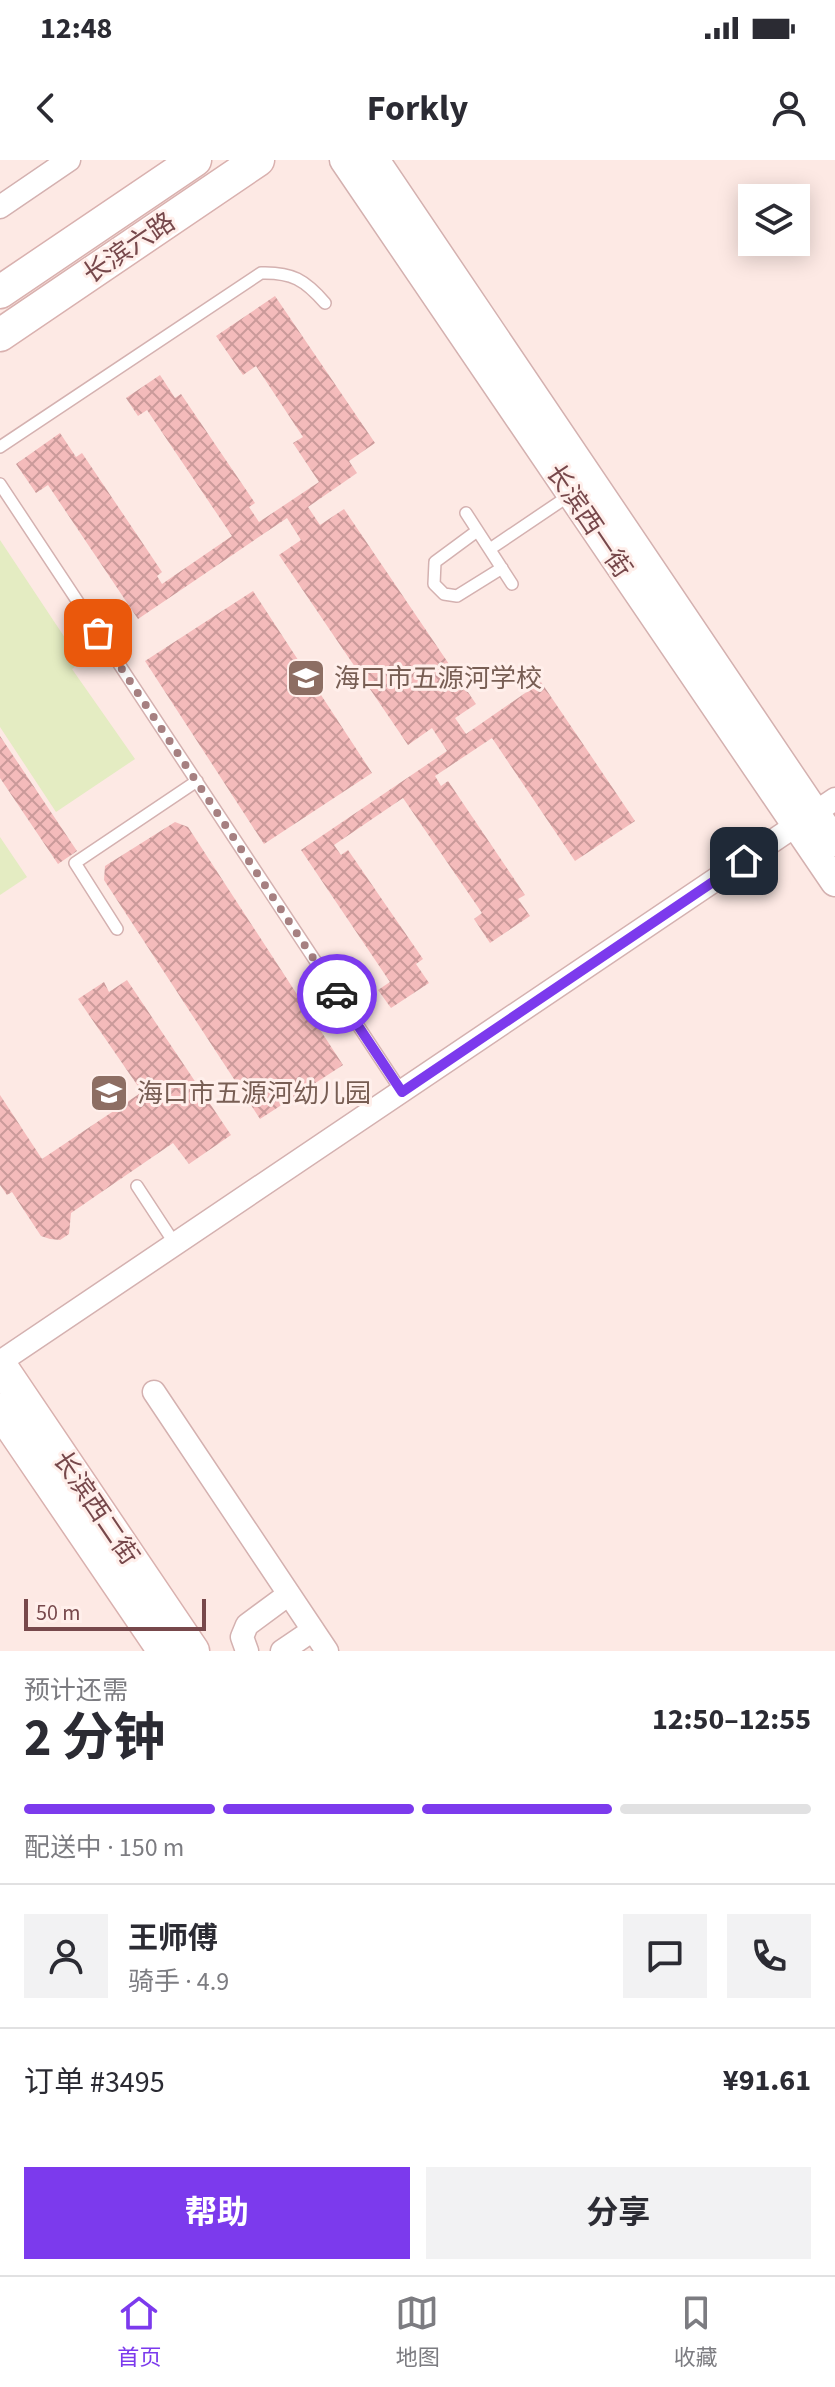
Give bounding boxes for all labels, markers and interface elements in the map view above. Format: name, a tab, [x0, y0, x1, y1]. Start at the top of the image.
text: 12:48	[40, 7, 112, 50]
text: Forkly	[367, 83, 468, 134]
icon: back	[24, 86, 68, 130]
icon: person	[767, 86, 811, 130]
map controls	[738, 184, 810, 256]
button: layers	[738, 184, 810, 256]
street label: 长滨六路	[76, 204, 182, 292]
street label: 长滨西一街	[537, 457, 641, 585]
pin	[64, 599, 132, 667]
icon: bag	[76, 611, 120, 655]
school or university icon: 海口市五源河学校	[285, 657, 327, 699]
place label: 海口市五源河学校	[334, 660, 542, 697]
pin	[710, 827, 778, 895]
icon: home	[722, 839, 766, 883]
courier	[297, 954, 377, 1034]
icon: car	[315, 972, 359, 1016]
school or university icon: 海口市五源河幼儿园	[88, 1072, 130, 1114]
place label: 海口市五源河幼儿园	[137, 1075, 371, 1112]
street label: 长滨西二街	[44, 1444, 148, 1572]
scale bar	[24, 1595, 206, 1631]
text: 50 m	[36, 1597, 81, 1629]
text: 预计还需	[24, 1672, 128, 1709]
text: 12:50–12:55	[652, 1698, 811, 1741]
text: 2 分钟	[24, 1702, 166, 1776]
text: 配送中 · 150 m	[24, 1829, 184, 1866]
button: person	[24, 1914, 108, 1998]
button: chat	[623, 1914, 707, 1998]
button: phone	[727, 1914, 811, 1998]
text: 王师傅	[128, 1917, 218, 1960]
text: 骑手 · 4.9	[128, 1963, 229, 2000]
text: ¥91.61	[723, 2059, 811, 2102]
text: 订单 #3495	[24, 2061, 165, 2104]
button: 帮助	[24, 2167, 410, 2259]
button: 分享	[426, 2167, 811, 2259]
tab: 首页	[117, 2291, 161, 2374]
tab: 地图	[395, 2291, 440, 2374]
tab: 收藏	[674, 2291, 718, 2374]

